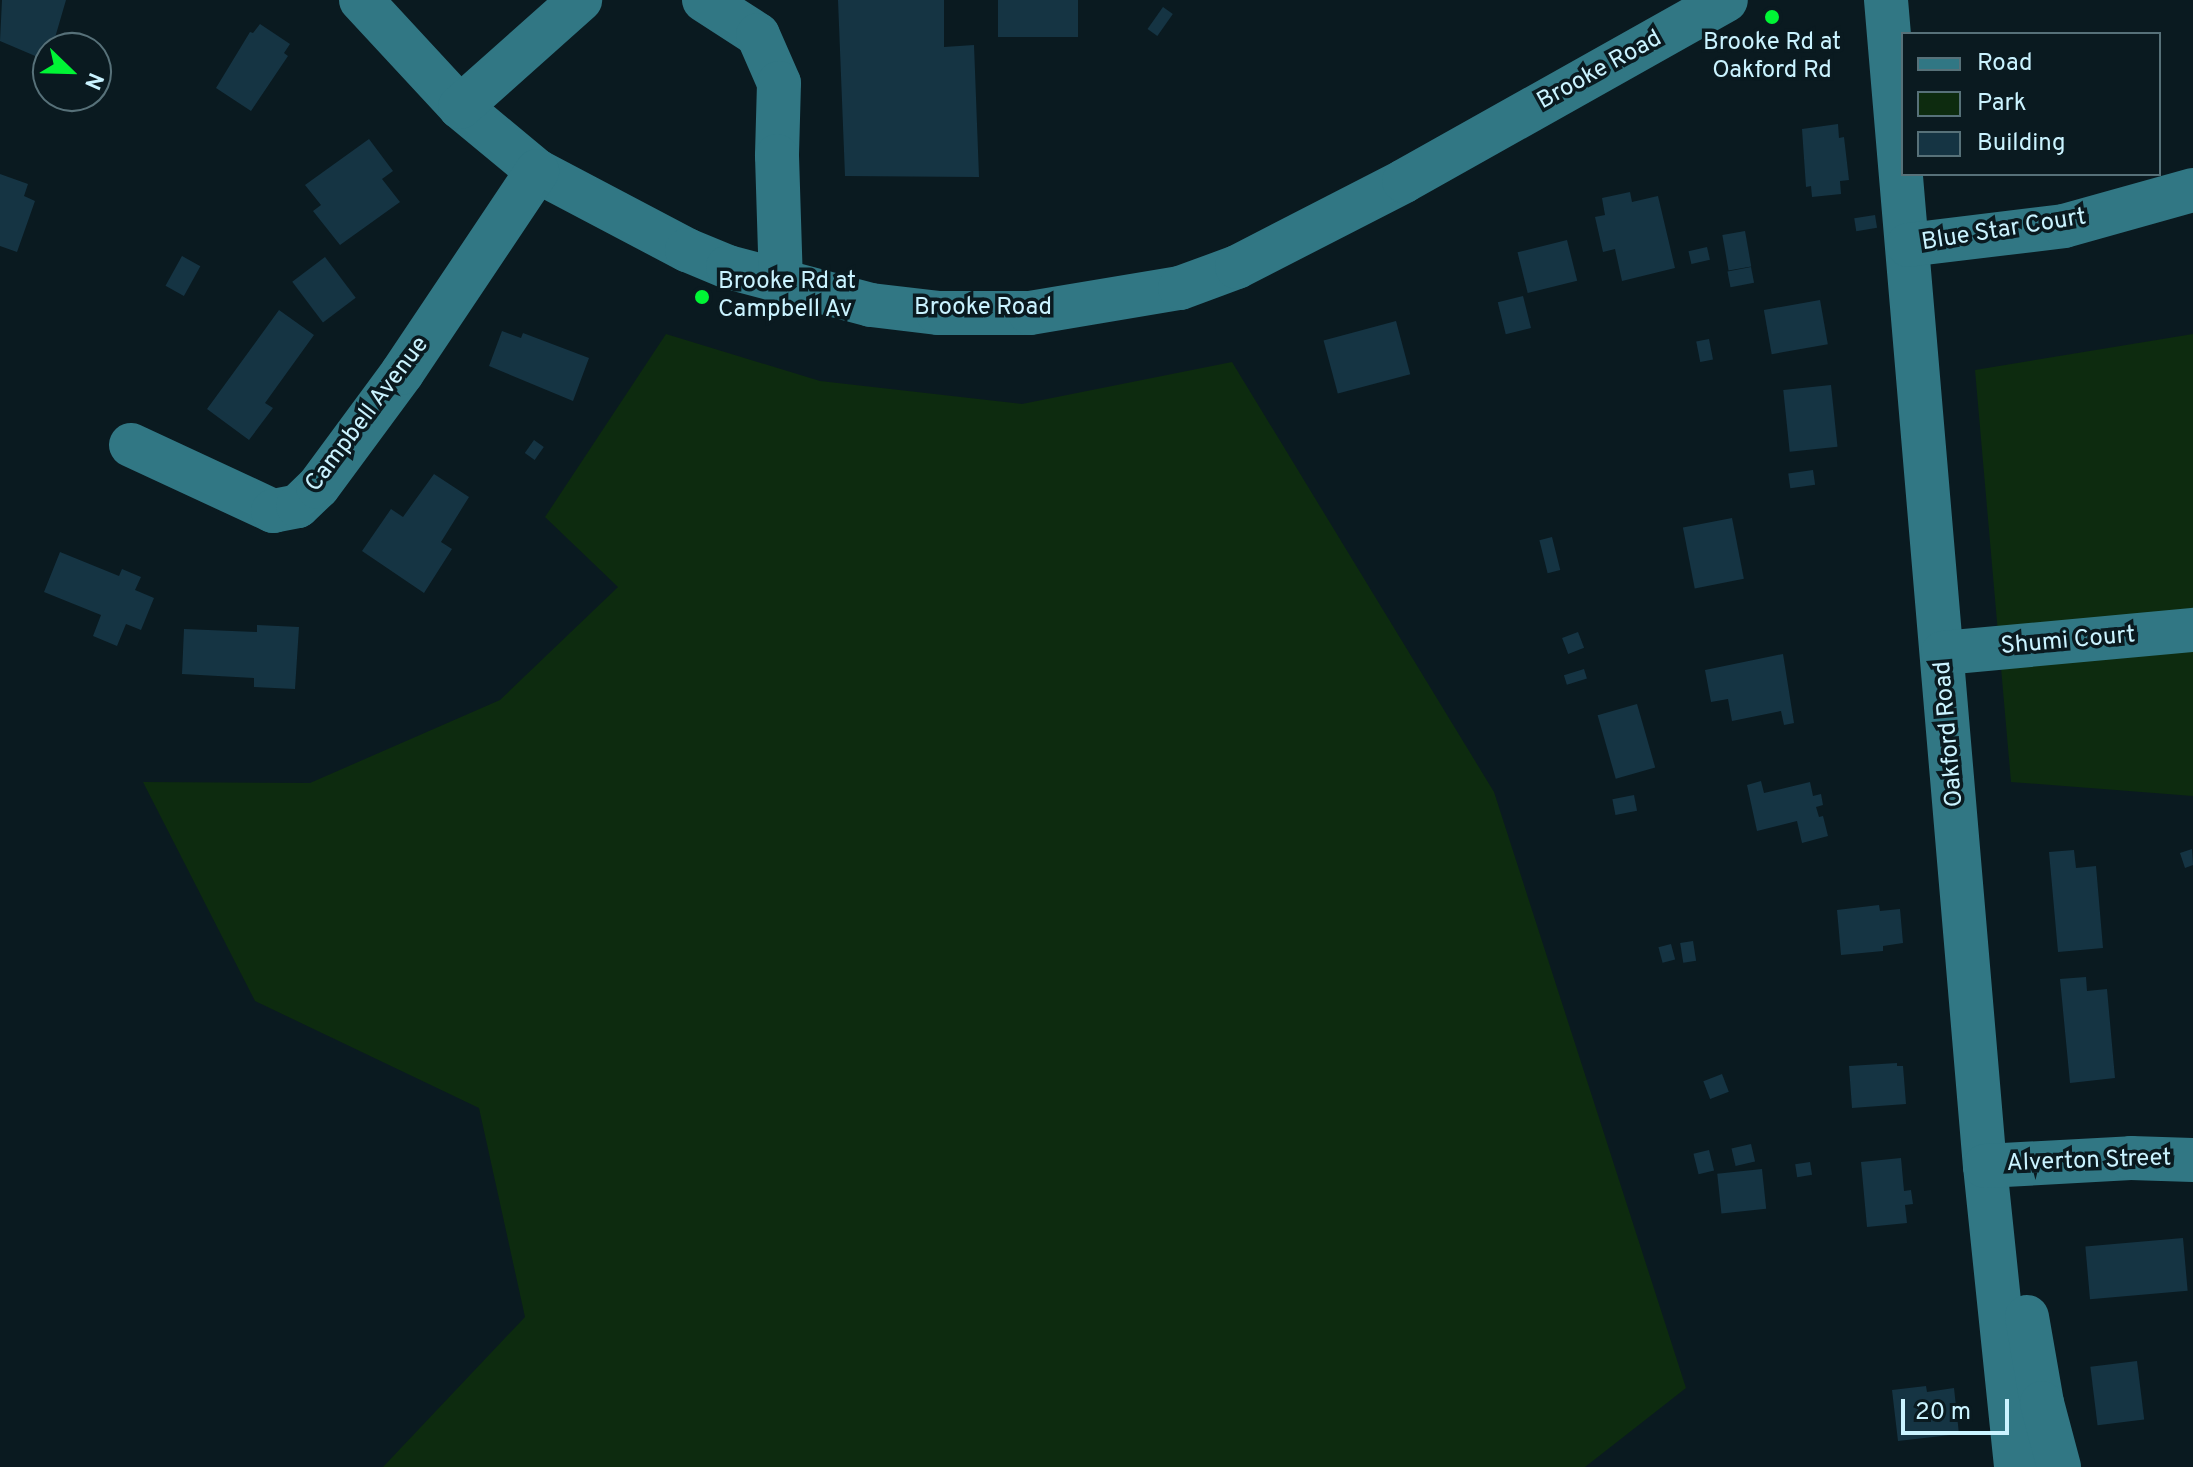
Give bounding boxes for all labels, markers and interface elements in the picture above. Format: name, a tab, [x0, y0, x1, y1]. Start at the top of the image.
marker: Brooke Rd at Oakford Rd	[1763, 8, 1781, 26]
street label: Brooke Road	[1533, 25, 1667, 117]
place label: Brooke Rd at Oakford Rd	[1703, 30, 1841, 86]
north arrow	[32, 32, 112, 112]
legend	[1901, 32, 2161, 176]
text: Road	[1977, 49, 2033, 79]
text: N	[77, 68, 108, 93]
text: Park	[1977, 89, 2027, 119]
text: Building	[1977, 129, 2066, 159]
street label: Blue Star Court	[1920, 204, 2088, 258]
place label: Brooke Rd at Campbell Av	[718, 269, 856, 325]
marker: Brooke Rd at Campbell Av	[693, 288, 711, 306]
street label: Brooke Road	[914, 295, 1052, 323]
street label: Campbell Avenue	[300, 331, 436, 499]
street label: Shumi Court	[1999, 622, 2137, 662]
street label: Oakford Road	[1929, 660, 1971, 808]
street label: Alverton Street	[2006, 1145, 2172, 1179]
scale bar	[1905, 1383, 2013, 1433]
text: 20 m	[1915, 1398, 1971, 1428]

